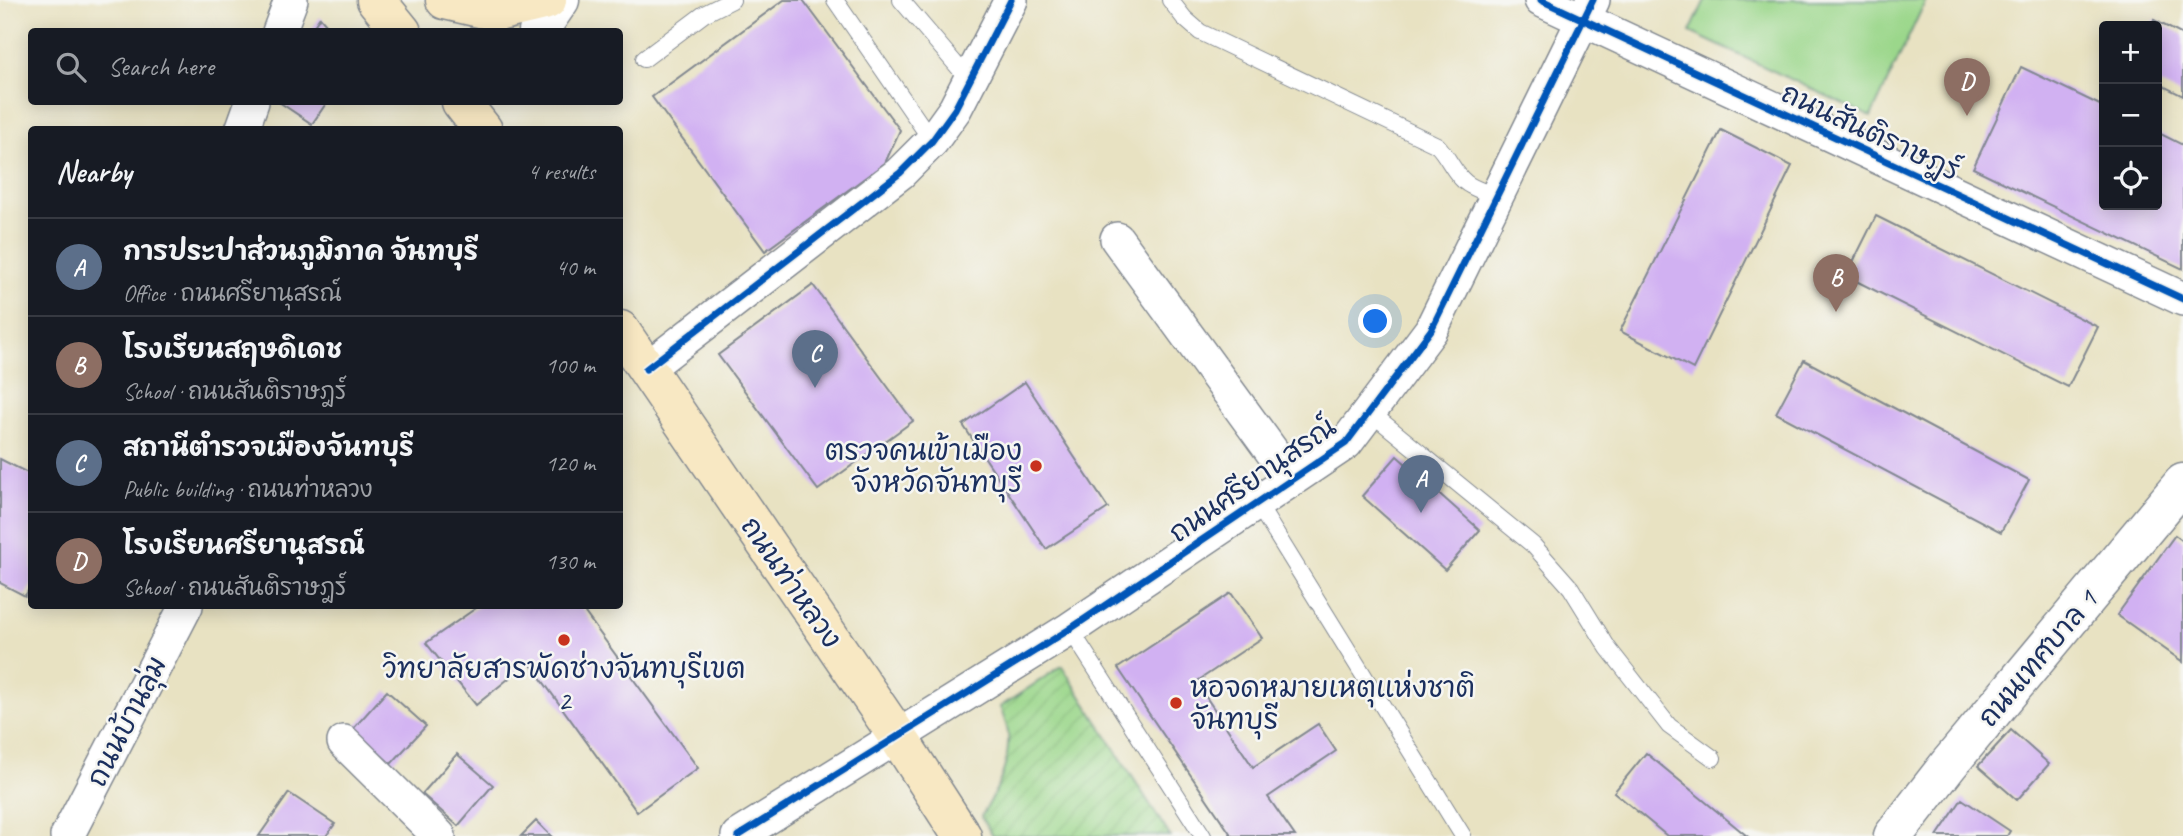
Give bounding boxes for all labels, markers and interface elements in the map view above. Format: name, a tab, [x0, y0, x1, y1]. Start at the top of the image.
map controls	[2099, 21, 2162, 210]
button: +	[2099, 21, 2162, 84]
search box	[28, 28, 623, 105]
icon: search	[52, 48, 90, 86]
text: Search here	[108, 50, 214, 83]
pin: D	[1944, 58, 1990, 116]
street label: ถนนสันติราษฎร์	[1775, 73, 1967, 190]
button: −	[2099, 84, 2162, 147]
button: locate	[2099, 147, 2162, 210]
text: Nearby	[56, 153, 132, 191]
text: 4 results	[528, 157, 595, 186]
text: การประปาส่วนภูมิภาค จันทบุรี	[123, 235, 478, 268]
text: A	[73, 253, 85, 282]
text: 40 m	[556, 253, 595, 282]
pin: B	[1813, 254, 1859, 312]
text: Office · ถนนศรียานุสรณ์	[123, 279, 342, 308]
your location	[1358, 304, 1392, 338]
pin: C	[792, 330, 838, 388]
text: โรงเรียนสฤษดิเดช	[123, 333, 342, 366]
text: B	[73, 351, 85, 380]
text: 100 m	[546, 351, 595, 380]
text: School · ถนนสันติราษฎร์	[123, 377, 347, 406]
street label: ถนนศรียานุสรณ์	[1161, 407, 1345, 552]
text: สถานีตำรวจเมืองจันทบุรี	[123, 431, 414, 464]
place label: ตรวจคนเข้าเมือง จังหวัดจันทบุรี	[825, 432, 1022, 503]
text: C	[74, 449, 84, 478]
text: 120 m	[546, 449, 595, 478]
pin: A	[1398, 455, 1444, 513]
marker: ตรวจคนเข้าเมือง จังหวัดจันทบุรี	[1028, 458, 1044, 474]
text: Public building · ถนนท่าหลวง	[123, 475, 373, 504]
street label: ถนนท่าหลวง	[734, 509, 850, 655]
text: โรงเรียนศรียานุสรณ์	[123, 529, 365, 562]
text: D	[72, 547, 86, 576]
text: 130 m	[546, 547, 595, 576]
text: School · ถนนสันติราษฎร์	[123, 573, 347, 602]
street label: ถนนเทศบาล 1	[1970, 582, 2106, 734]
marker: วิทยาลัยสารพัดช่างจันทบุรีเขต 2	[556, 632, 572, 648]
street label: ถนนบ้านลุ่ม	[78, 650, 177, 794]
place label: วิทยาลัยสารพัดช่างจันทบุรีเขต 2	[382, 650, 746, 718]
place label: หอจดหมายเหตุแห่งชาติ จันทบุรี	[1190, 669, 1475, 740]
marker: หอจดหมายเหตุแห่งชาติ จันทบุรี	[1168, 695, 1184, 711]

